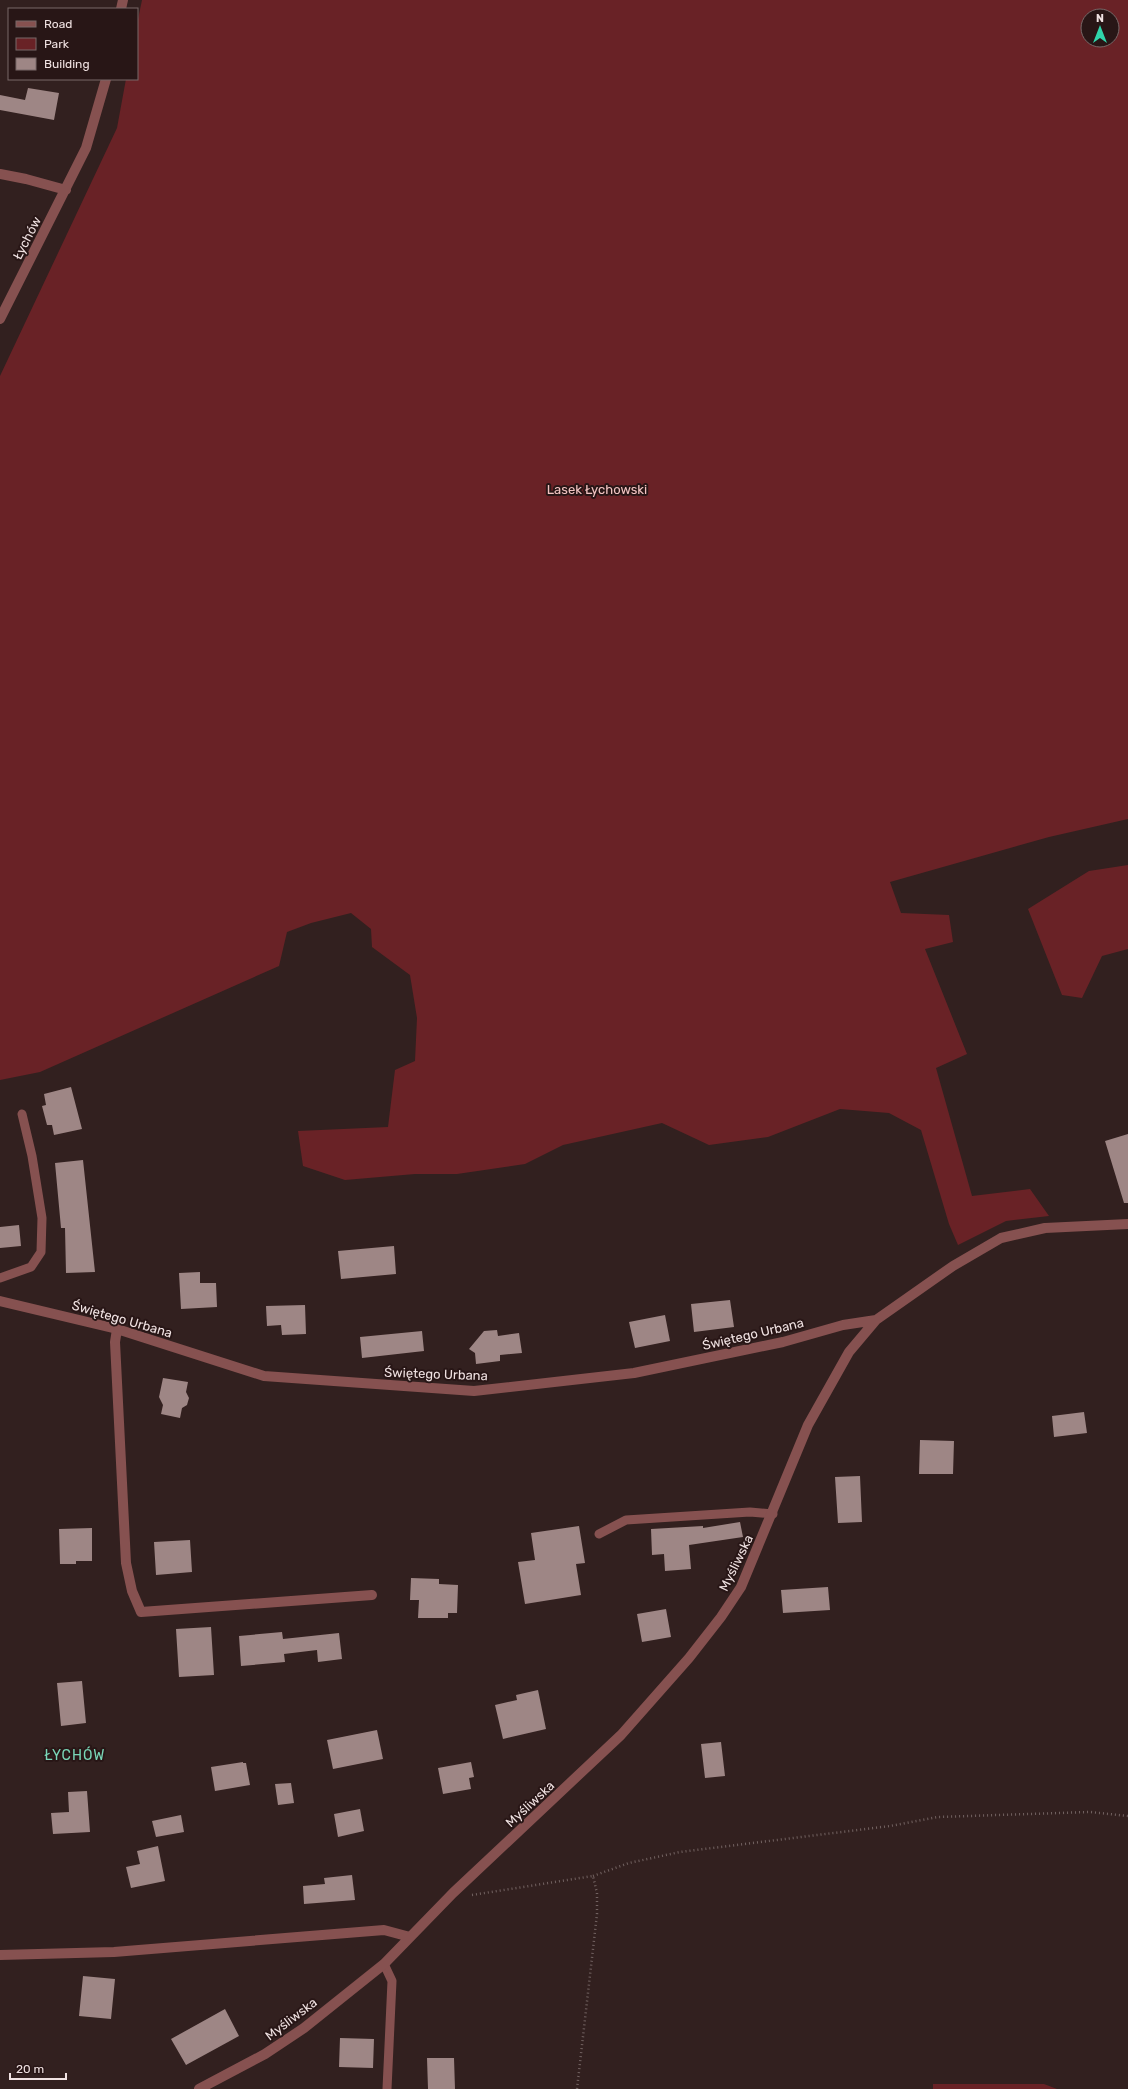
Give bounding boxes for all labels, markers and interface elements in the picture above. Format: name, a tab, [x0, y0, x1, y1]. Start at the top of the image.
legend	[8, 8, 138, 80]
north arrow	[1080, 8, 1120, 48]
text: N	[1096, 12, 1104, 25]
text: Road	[44, 17, 72, 31]
text: Park	[44, 37, 70, 51]
text: Building	[44, 57, 90, 71]
street label: Łychów	[10, 214, 44, 262]
park label: Lasek Łychowski	[547, 482, 647, 497]
street label: Świętego Urbana	[70, 1297, 174, 1341]
street label: Świętego Urbana	[701, 1315, 805, 1354]
street label: Świętego Urbana	[384, 1365, 488, 1384]
street label: Myśliwska	[716, 1532, 756, 1594]
district label: ŁYCHÓW	[44, 1746, 106, 1764]
street label: Myśliwska	[503, 1778, 557, 1830]
street label: Myśliwska	[262, 1995, 320, 2043]
scale bar	[10, 2055, 66, 2081]
text: 20 m	[16, 2062, 44, 2076]

